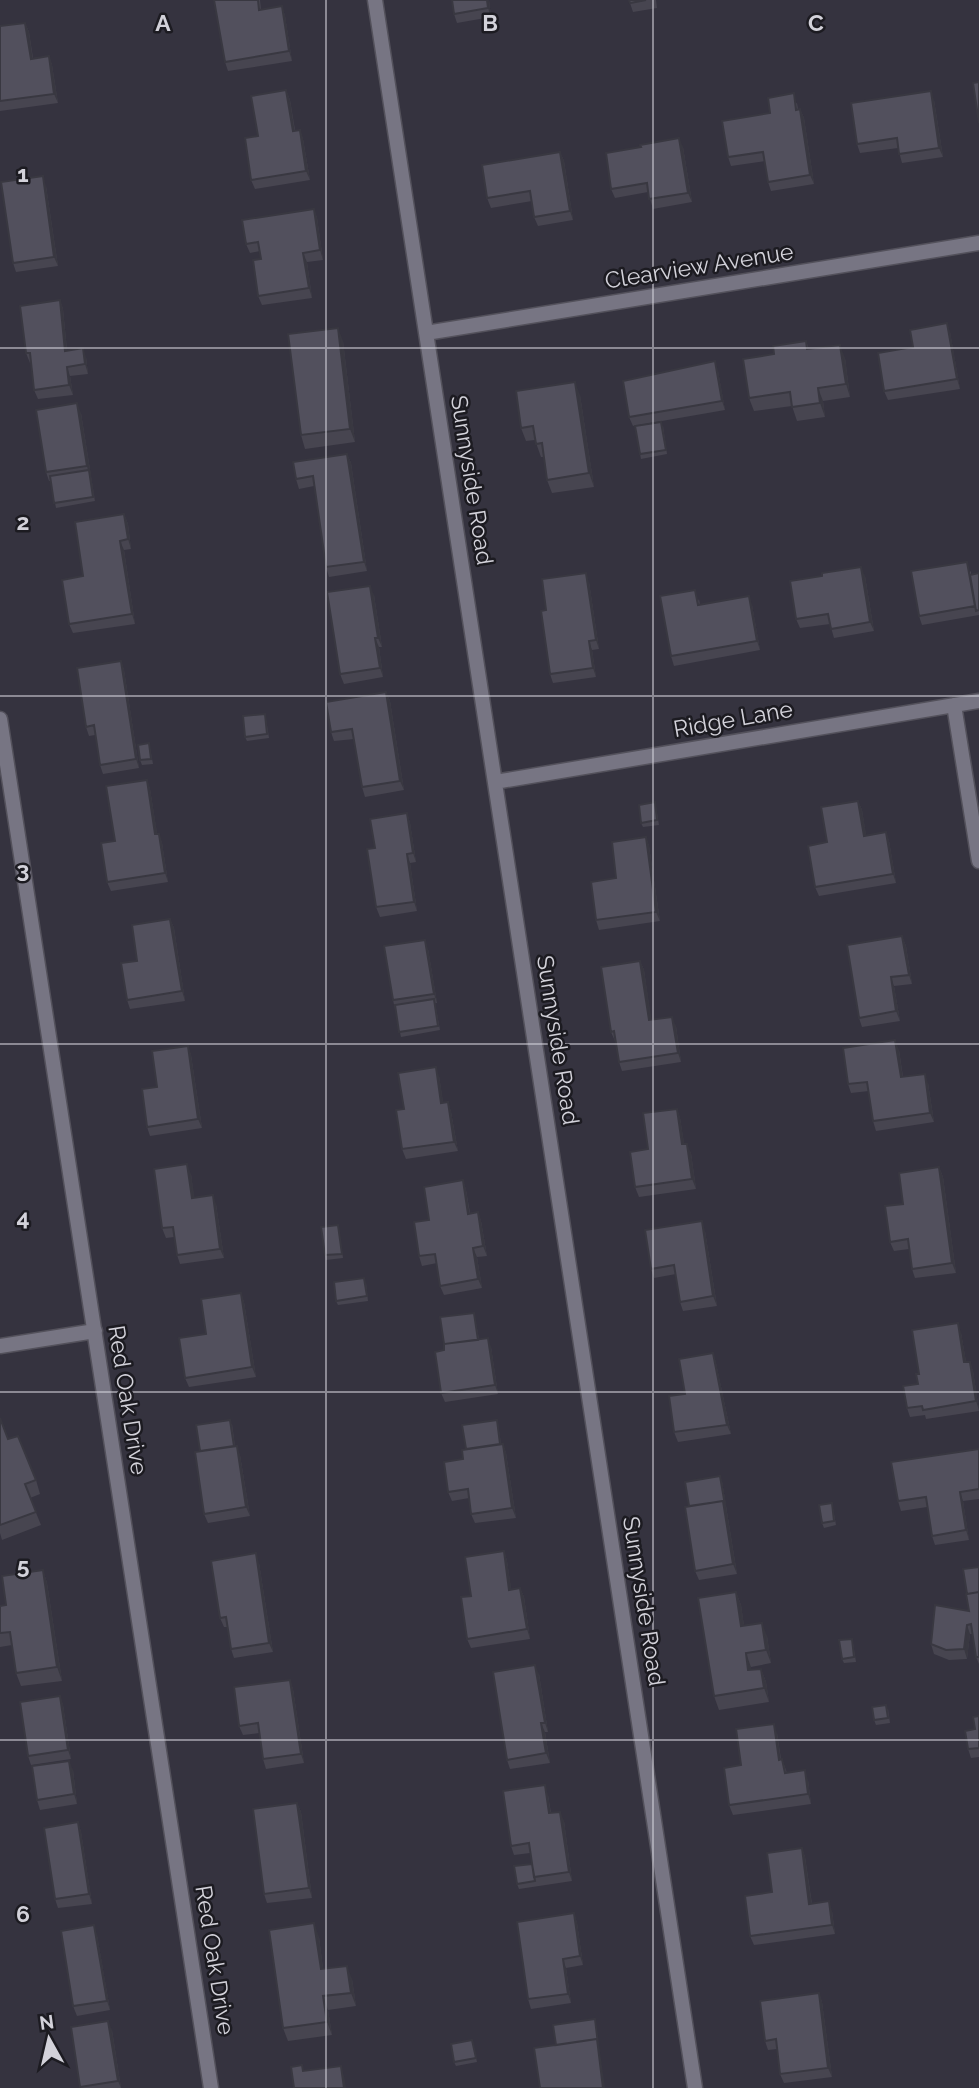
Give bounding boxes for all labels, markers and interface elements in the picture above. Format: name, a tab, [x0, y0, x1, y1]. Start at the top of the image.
text: A	[155, 9, 171, 36]
text: B	[482, 9, 498, 36]
text: C	[808, 9, 824, 36]
text: 1	[17, 160, 29, 187]
street label: Clearview Avenue	[603, 237, 795, 294]
street label: Sunnyside Road	[446, 393, 499, 567]
text: 2	[17, 508, 29, 535]
street label: Ridge Lane	[671, 695, 795, 742]
text: 3	[17, 856, 29, 883]
street label: Sunnyside Road	[532, 953, 585, 1127]
text: 4	[16, 1204, 30, 1231]
street label: Red Oak Drive	[103, 1323, 154, 1477]
street label: Sunnyside Road	[618, 1514, 671, 1688]
text: 5	[17, 1552, 30, 1579]
street label: Red Oak Drive	[190, 1883, 241, 2037]
text: 6	[16, 1900, 30, 1927]
north arrow	[14, 2004, 84, 2074]
text: N	[38, 2010, 55, 2034]

